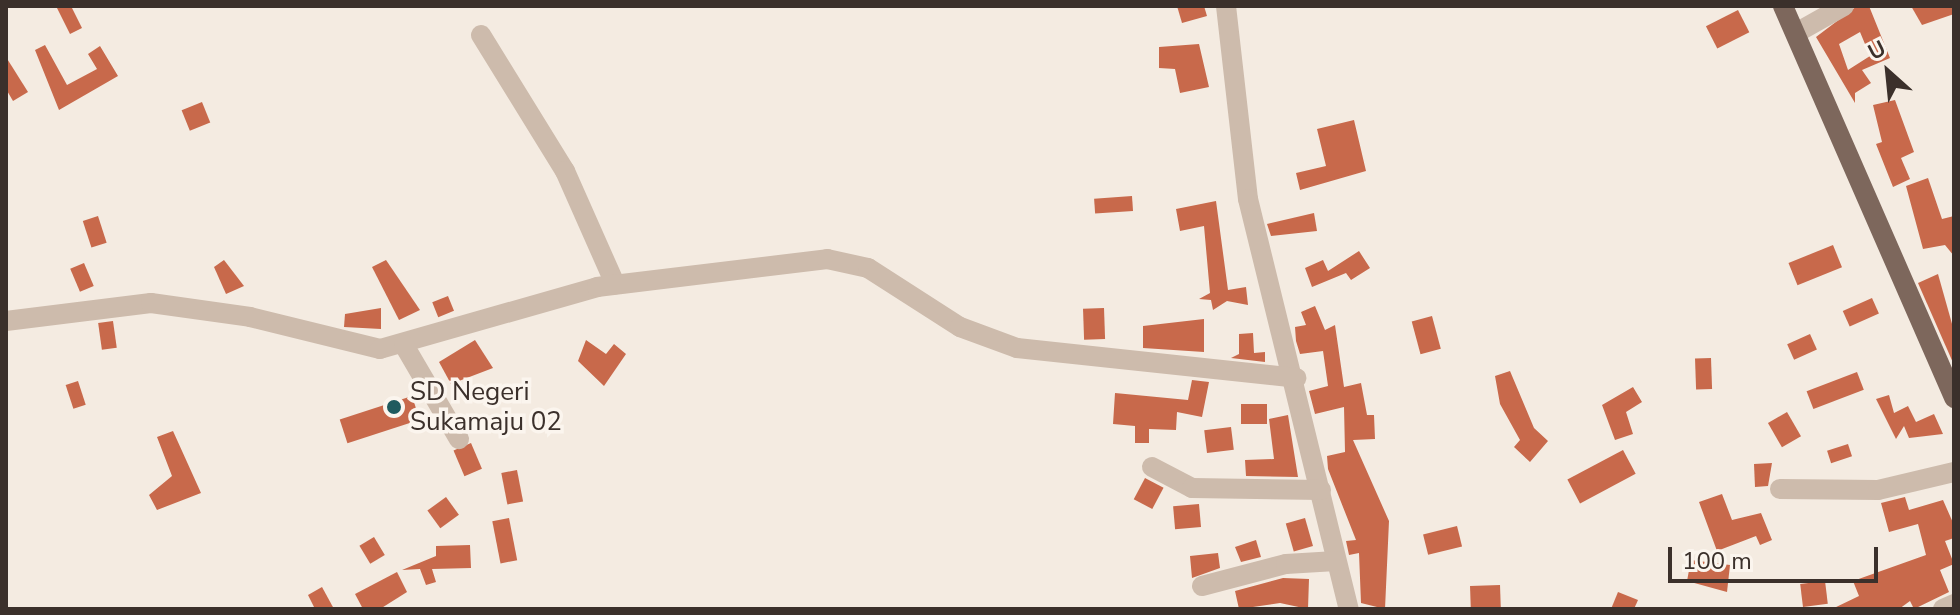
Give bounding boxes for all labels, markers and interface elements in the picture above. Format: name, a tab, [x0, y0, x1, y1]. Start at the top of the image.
north arrow	[1848, 32, 1928, 112]
text: U	[1863, 34, 1891, 68]
place label: SD Negeri Sukamaju 02	[410, 376, 562, 438]
marker: SD Negeri Sukamaju 02	[385, 398, 403, 416]
scale bar	[1672, 531, 1882, 581]
text: 100 m	[1682, 545, 1752, 577]

